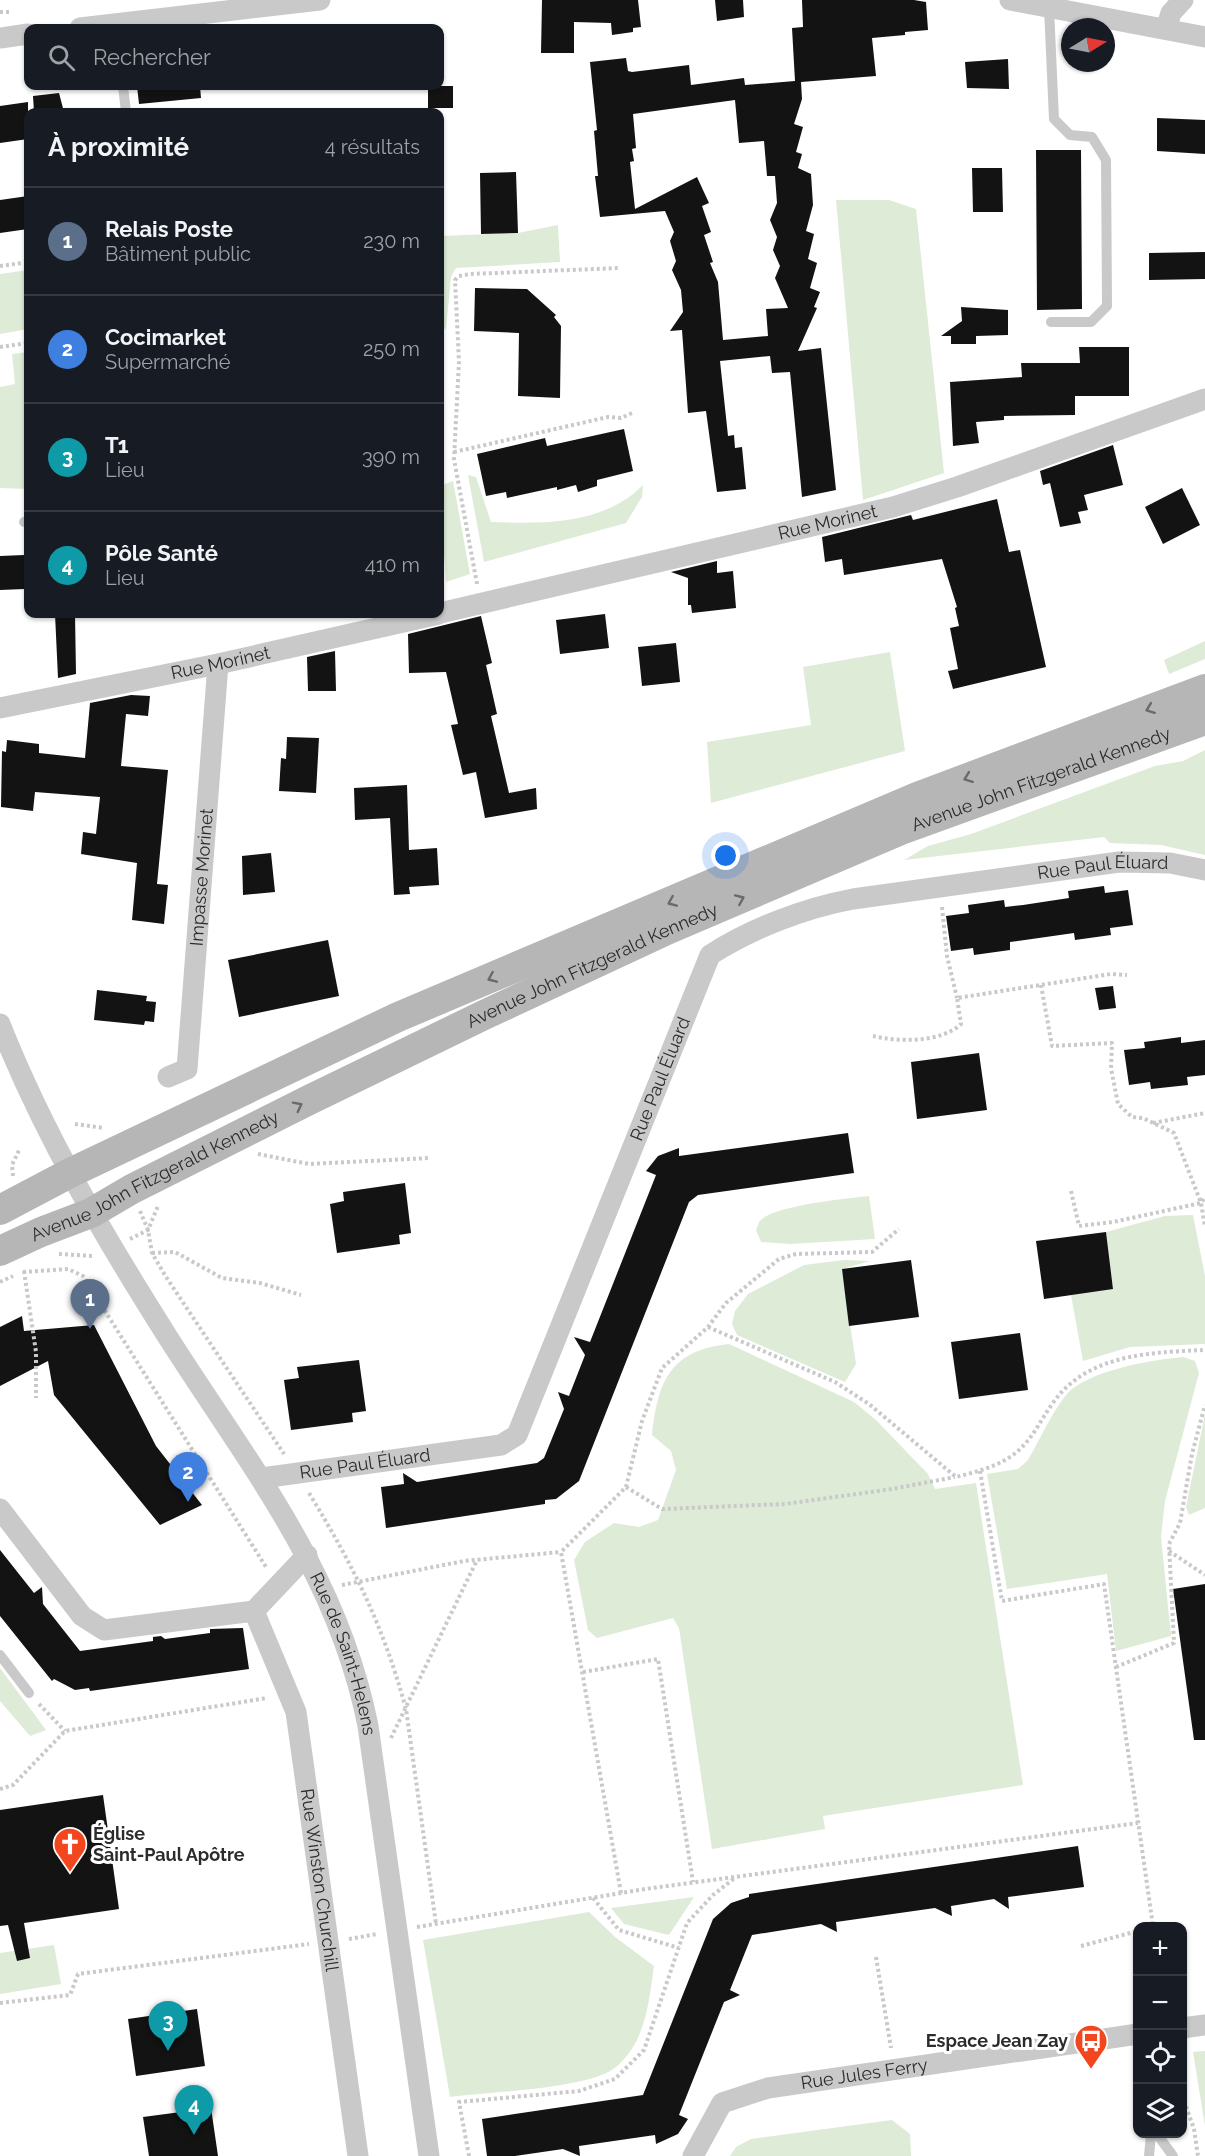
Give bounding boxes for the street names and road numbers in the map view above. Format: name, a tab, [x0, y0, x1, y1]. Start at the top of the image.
street label: Rue Morinet	[776, 500, 879, 544]
street label: Rue Morinet	[169, 642, 272, 683]
street label: Avenue John Fitzgerald Kennedy	[908, 722, 1173, 835]
street label: Impasse Morinet	[185, 807, 217, 947]
street label: Rue Paul Éluard	[1036, 850, 1169, 883]
street label: Avenue John Fitzgerald Kennedy	[463, 898, 721, 1032]
street label: Rue Paul Éluard	[625, 1014, 694, 1144]
street label: Avenue John Fitzgerald Kennedy	[27, 1106, 282, 1245]
street label: Rue Paul Éluard	[298, 1444, 432, 1483]
street label: Rue de Saint-Helens	[306, 1569, 380, 1737]
street label: Rue Winston Churchill	[297, 1787, 343, 1973]
street label: Rue Jules Ferry	[799, 2054, 929, 2093]

